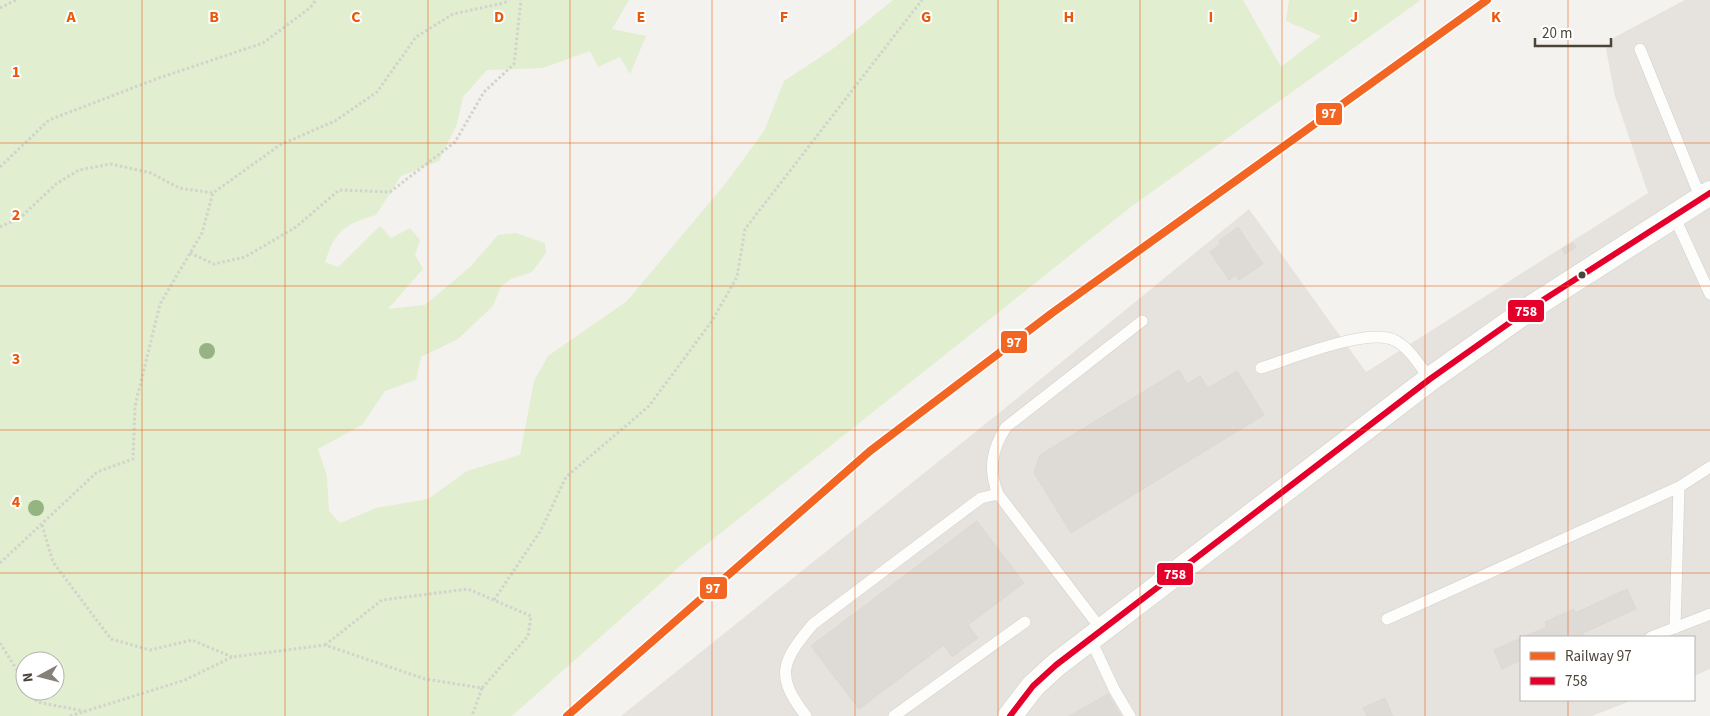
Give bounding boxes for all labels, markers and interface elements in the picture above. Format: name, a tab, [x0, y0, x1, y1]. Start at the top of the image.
text: A	[65, 6, 76, 28]
text: B	[209, 6, 219, 28]
text: C	[351, 6, 361, 28]
text: D	[494, 6, 504, 28]
text: E	[637, 6, 645, 28]
text: F	[780, 6, 788, 28]
text: G	[921, 6, 931, 28]
text: H	[1064, 6, 1074, 28]
text: I	[1209, 6, 1213, 28]
text: J	[1350, 6, 1358, 28]
text: K	[1491, 6, 1501, 28]
scale bar	[1535, 15, 1611, 47]
text: 20 m	[1542, 23, 1572, 44]
text: 1	[12, 61, 20, 83]
line badge: 97	[1315, 102, 1343, 126]
text: 97	[1322, 104, 1336, 124]
text: 2	[12, 204, 20, 226]
unlabelled marker	[1577, 270, 1587, 280]
line badge: 758	[1507, 299, 1545, 323]
text: 758	[1515, 302, 1537, 322]
line badge: 97	[1000, 330, 1028, 354]
text: 97	[1007, 333, 1021, 353]
text: 3	[12, 348, 20, 370]
text: 4	[12, 491, 21, 513]
line badge: 758	[1156, 562, 1194, 586]
text: 758	[1164, 565, 1186, 585]
line badge: 97	[699, 576, 728, 600]
text: 97	[706, 579, 720, 599]
legend	[1520, 636, 1695, 701]
text: Railway 97	[1565, 646, 1632, 667]
north arrow	[15, 651, 65, 701]
text: 758	[1565, 671, 1587, 692]
text: N	[18, 672, 39, 683]

